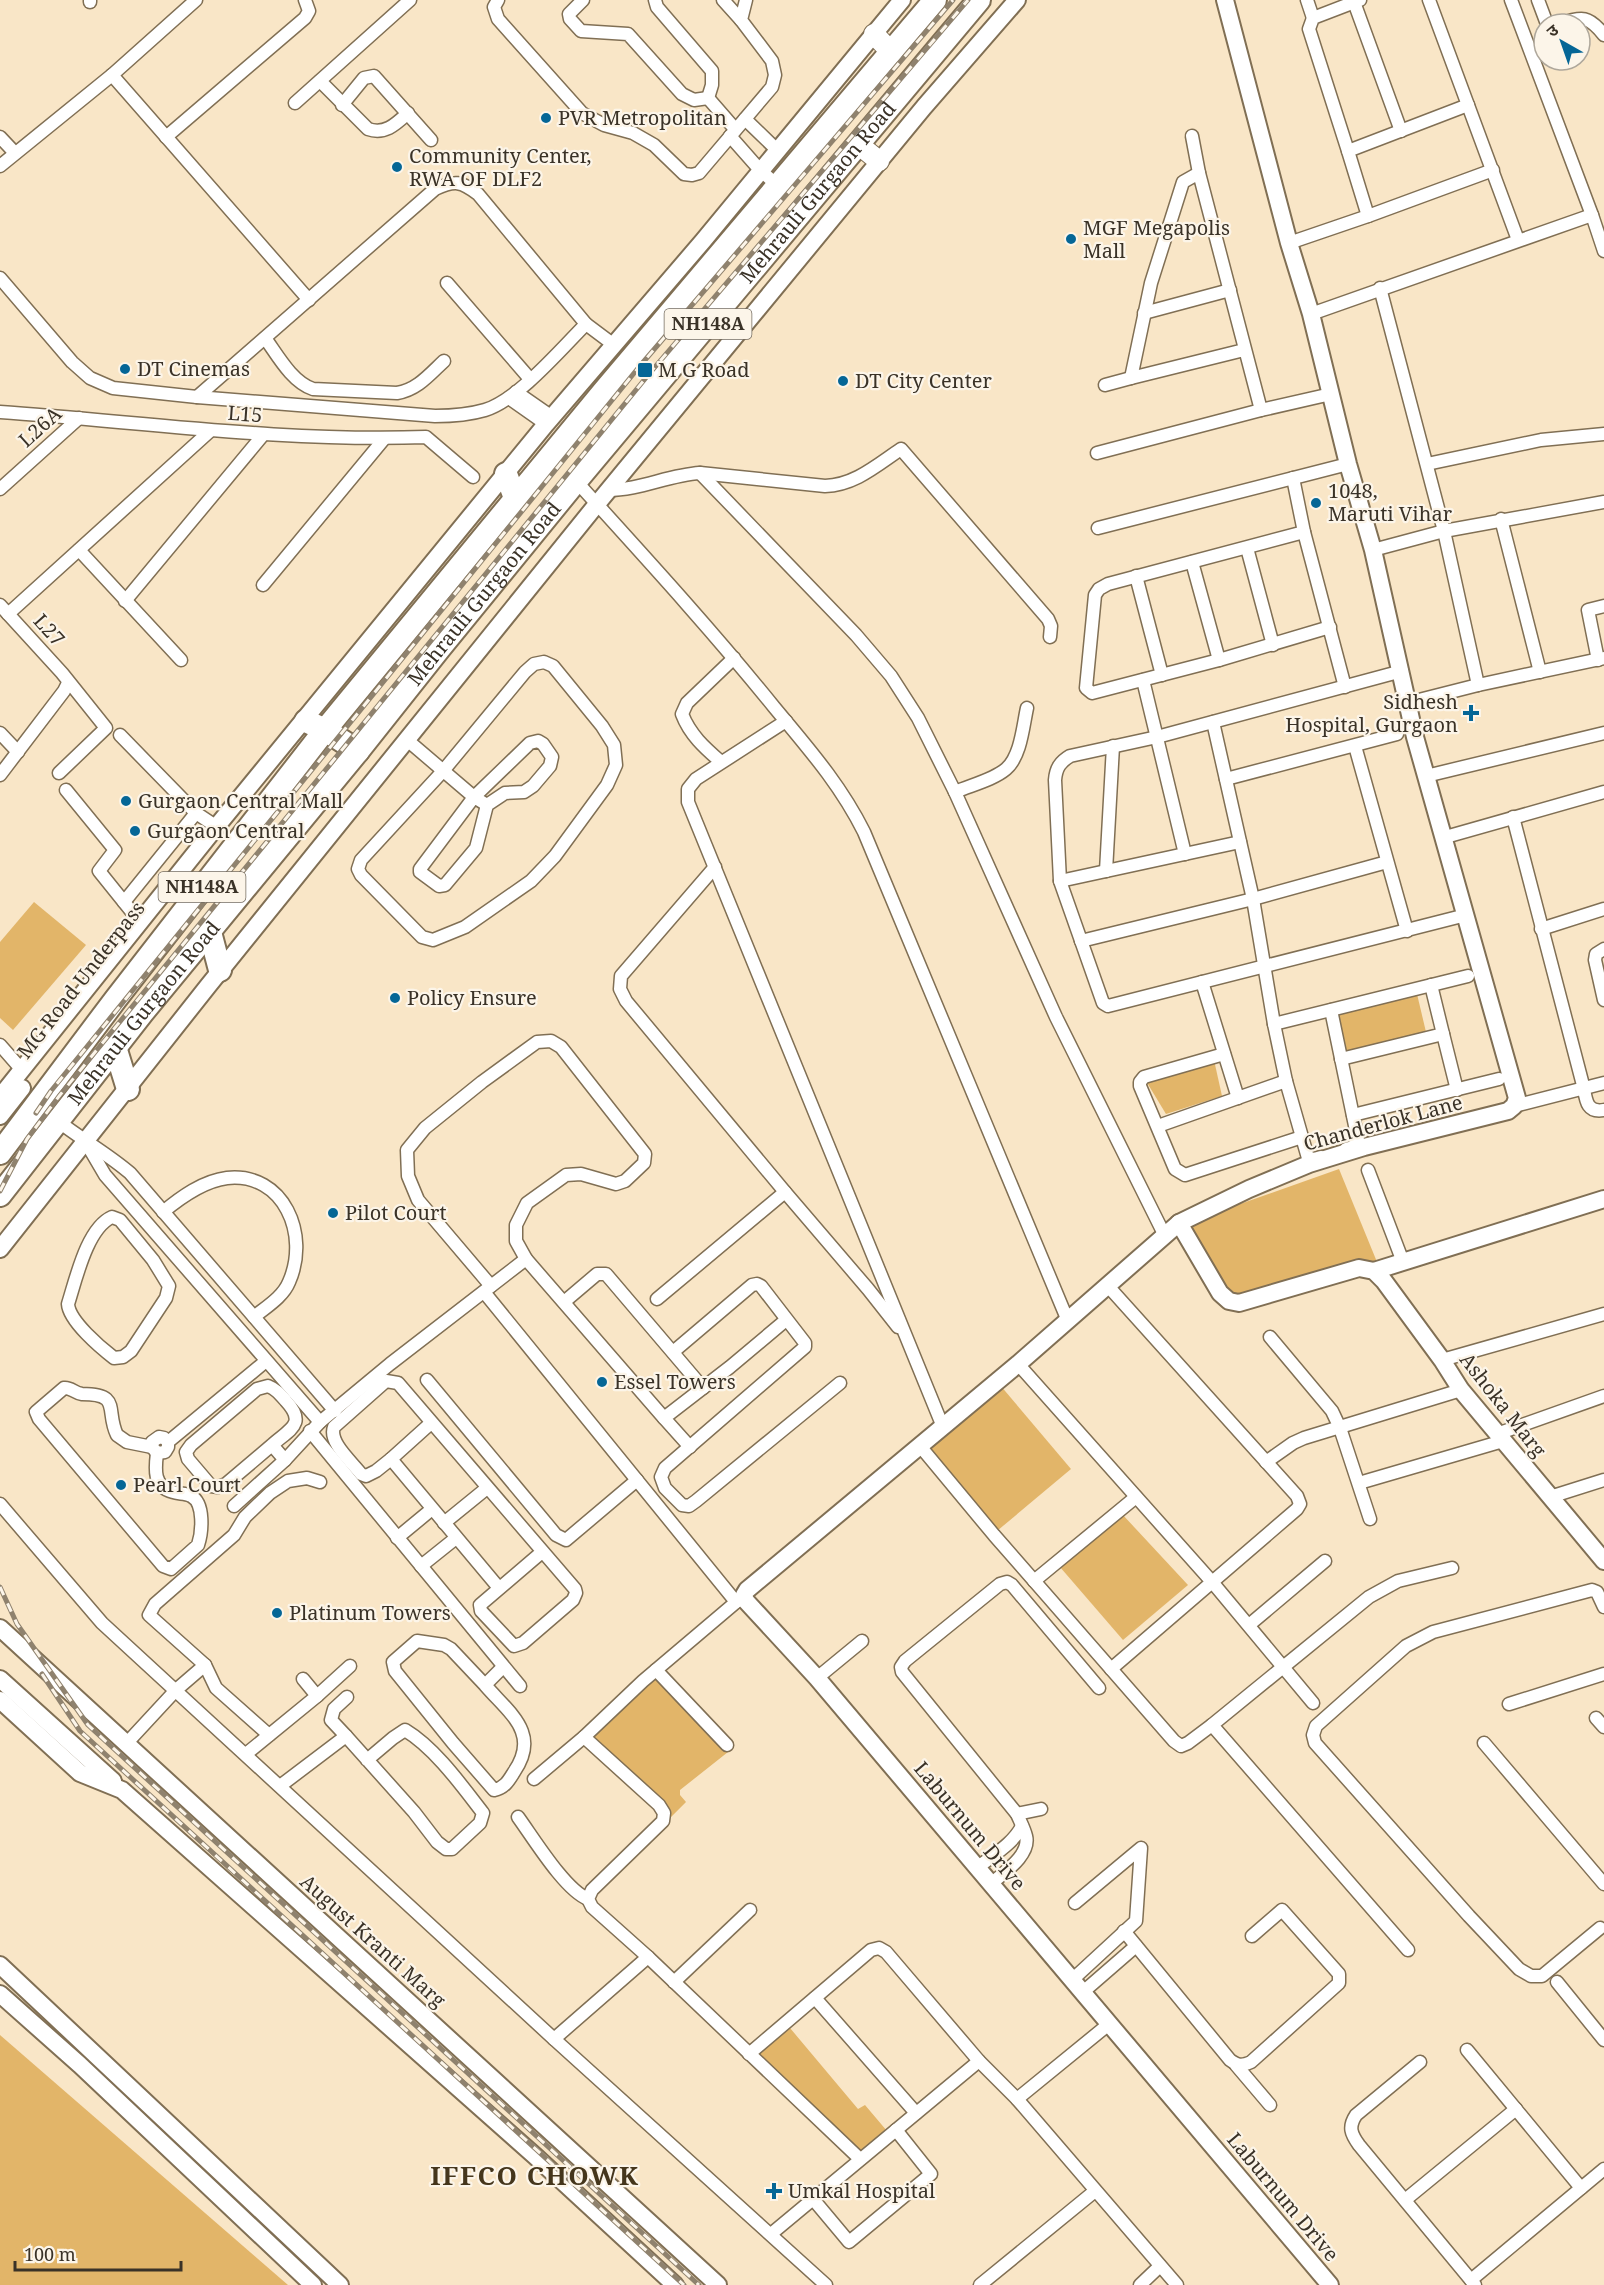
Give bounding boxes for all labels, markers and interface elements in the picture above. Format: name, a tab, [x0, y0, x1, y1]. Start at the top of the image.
north arrow	[1532, 12, 1592, 72]
text: उ	[1542, 19, 1563, 42]
street label: Mehrauli Gurgaon Road	[733, 95, 901, 289]
place label: PVR Metropolitan	[558, 104, 727, 131]
marker: PVR Metropolitan	[539, 111, 553, 125]
place label: Community Center, RWA OF DLF2	[409, 142, 592, 192]
marker: Community Center, RWA OF DLF2	[390, 160, 404, 174]
place label: MGF Megapolis Mall	[1083, 214, 1230, 264]
marker: MGF Megapolis Mall	[1064, 232, 1078, 246]
road number: NH148A	[664, 309, 752, 339]
place label: DT Cinemas	[137, 355, 250, 382]
place label: M G Road	[658, 356, 750, 383]
marker: M G Road	[636, 361, 654, 379]
marker: DT Cinemas	[118, 362, 132, 376]
place label: DT City Center	[855, 367, 992, 394]
marker: DT City Center	[836, 374, 850, 388]
street label: L15	[227, 399, 263, 428]
street label: L26A	[12, 400, 68, 453]
place label: 1048, Maruti Vihar	[1328, 477, 1453, 527]
street label: Mehrauli Gurgaon Road	[401, 496, 567, 691]
marker: 1048, Maruti Vihar	[1309, 496, 1323, 510]
street label: L27	[28, 608, 71, 652]
place label: Sidhesh Hospital, Gurgaon	[1285, 688, 1458, 738]
marker: Sidhesh Hospital, Gurgaon	[1462, 704, 1480, 722]
place label: Gurgaon Central Mall	[138, 787, 343, 814]
marker: Gurgaon Central Mall	[119, 794, 133, 808]
place label: Gurgaon Central	[147, 817, 304, 844]
marker: Gurgaon Central	[128, 824, 142, 838]
road number: NH148A	[158, 872, 246, 902]
street label: MG Road Underpass	[11, 895, 151, 1064]
street label: Mehrauli Gurgaon Road	[61, 915, 226, 1111]
place label: Policy Ensure	[407, 984, 537, 1011]
marker: Policy Ensure	[388, 991, 402, 1005]
street label: Chanderlok Lane	[1300, 1088, 1465, 1157]
place label: Pilot Court	[345, 1199, 446, 1226]
marker: Pilot Court	[326, 1206, 340, 1220]
street label: Ashoka Marg	[1454, 1347, 1553, 1463]
place label: Essel Towers	[614, 1368, 736, 1395]
marker: Essel Towers	[595, 1375, 609, 1389]
place label: Pearl Court	[133, 1471, 241, 1498]
marker: Pearl Court	[114, 1478, 128, 1492]
place label: Platinum Towers	[289, 1599, 451, 1626]
marker: Platinum Towers	[270, 1606, 284, 1620]
street label: Laburnum Drive	[908, 1756, 1032, 1896]
street label: August Kranti Marg	[295, 1868, 452, 2013]
street label: Laburnum Drive	[1221, 2127, 1345, 2267]
district label: IFFCO CHOWK	[430, 2157, 640, 2193]
place label: Umkal Hospital	[788, 2177, 935, 2204]
marker: Umkal Hospital	[765, 2182, 783, 2200]
scale bar	[15, 2234, 182, 2272]
text: 100 m	[24, 2242, 76, 2266]

